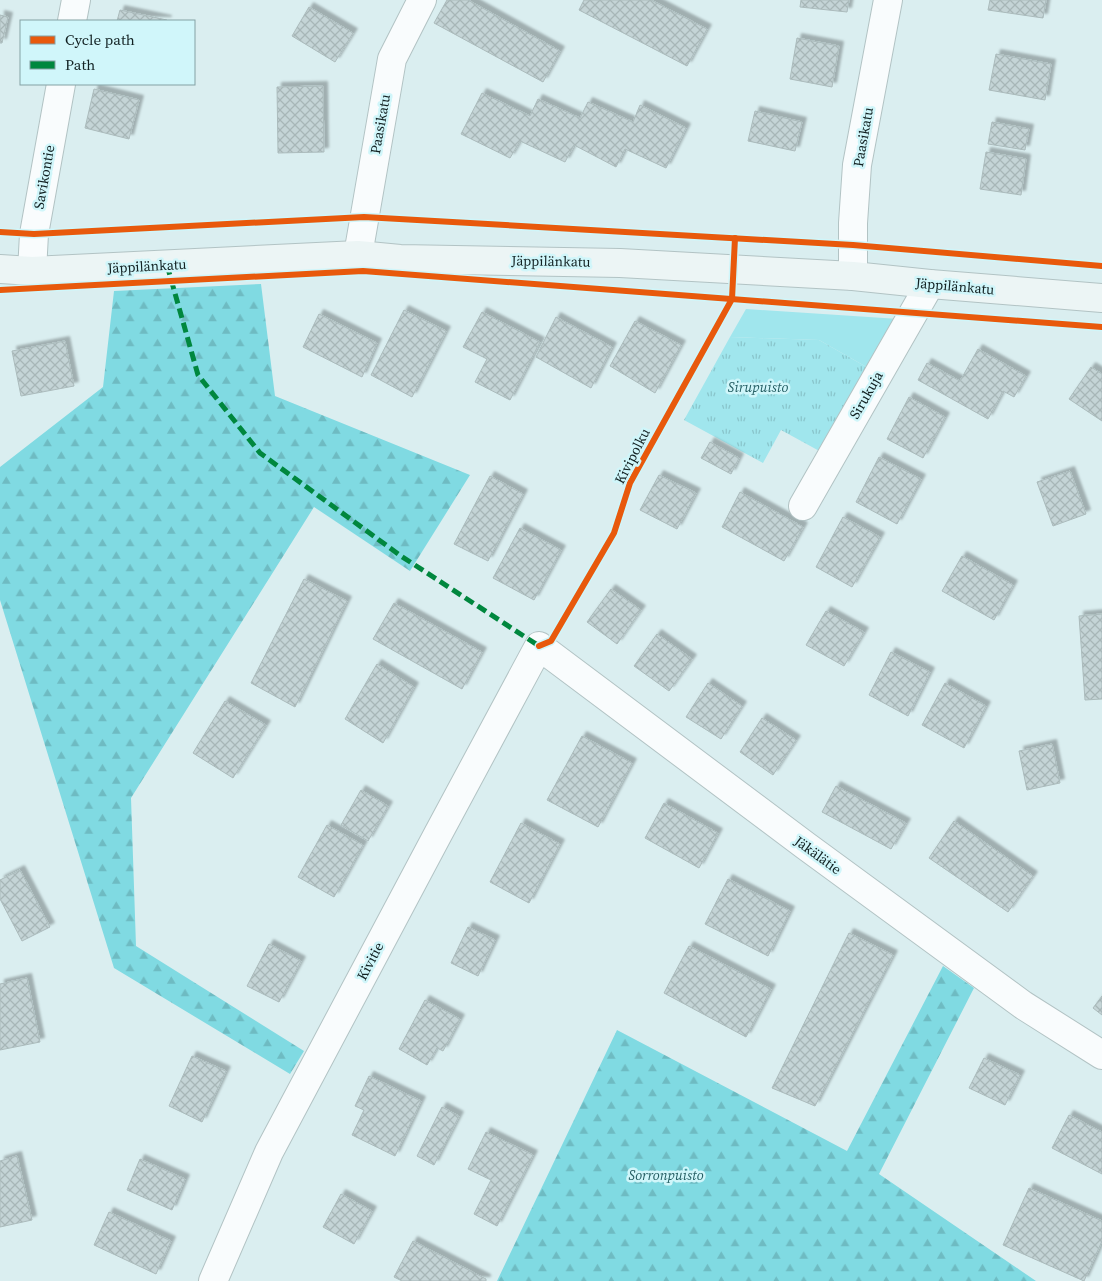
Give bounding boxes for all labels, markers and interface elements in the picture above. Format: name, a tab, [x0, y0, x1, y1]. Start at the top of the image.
legend	[20, 20, 195, 85]
text: Cycle path	[65, 29, 135, 50]
text: Path	[65, 54, 95, 75]
street label: Paasikatu	[365, 93, 395, 155]
street label: Paasikatu	[848, 106, 878, 168]
street label: Savikontie	[29, 143, 59, 211]
street label: Jäppilänkatu	[510, 250, 591, 272]
street label: Jäppilänkatu	[106, 254, 187, 278]
street label: Jäppilänkatu	[914, 273, 995, 299]
street label: Sirukuja	[844, 367, 888, 423]
park label: Sirupuisto	[728, 377, 788, 397]
street label: Kivipolku	[609, 425, 655, 487]
street label: Jäkälätie	[790, 831, 846, 879]
street label: Kivitie	[352, 938, 388, 984]
park label: Sorronpuisto	[628, 1165, 704, 1185]

